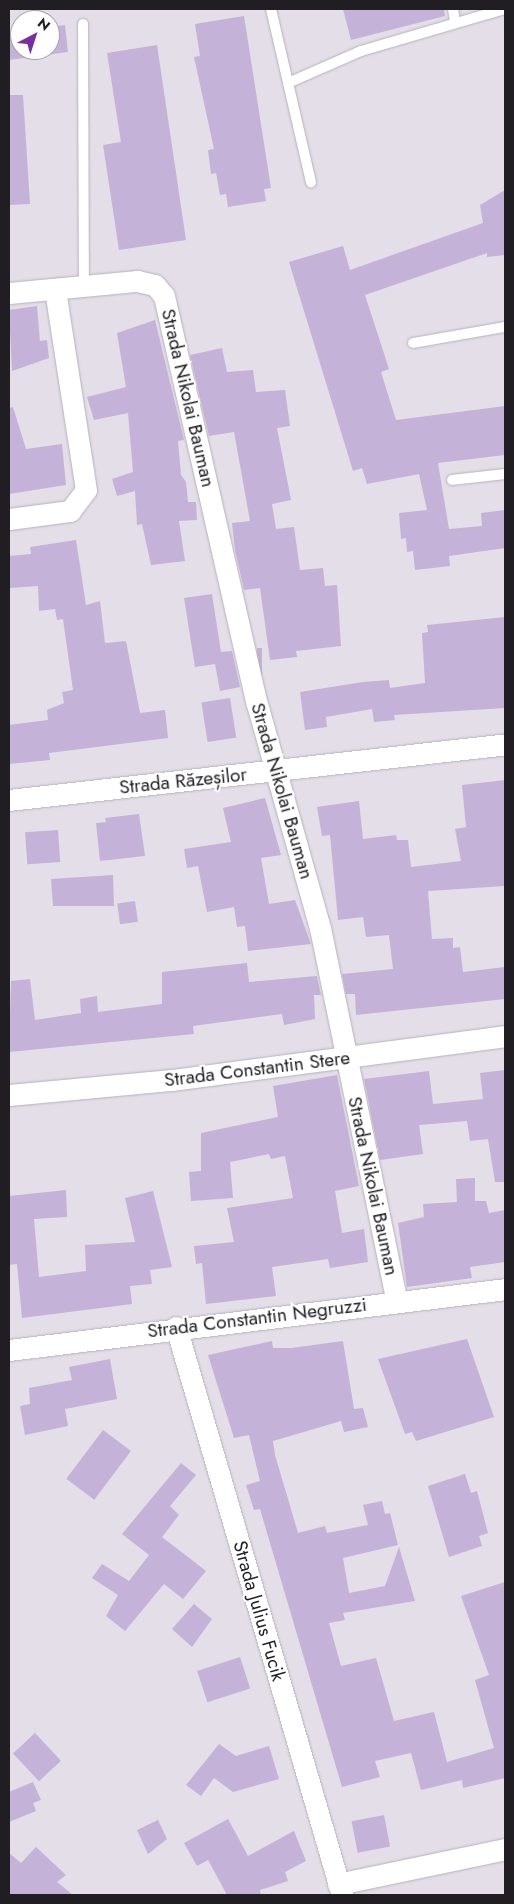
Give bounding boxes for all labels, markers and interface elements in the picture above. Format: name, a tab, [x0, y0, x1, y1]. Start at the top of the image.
north arrow	[10, 10, 60, 60]
text: N	[33, 13, 55, 36]
street label: Strada Nikolai Bauman	[156, 307, 220, 489]
street label: Strada Nikolai Bauman	[246, 700, 318, 882]
street label: Strada Răzeșilor	[118, 763, 248, 799]
street label: Strada Constantin Stere	[163, 1046, 351, 1092]
street label: Strada Nikolai Bauman	[343, 1095, 403, 1277]
street label: Strada Constantin Negruzzi	[146, 1293, 368, 1343]
street label: Strada Julius Fucik	[228, 1538, 290, 1684]

